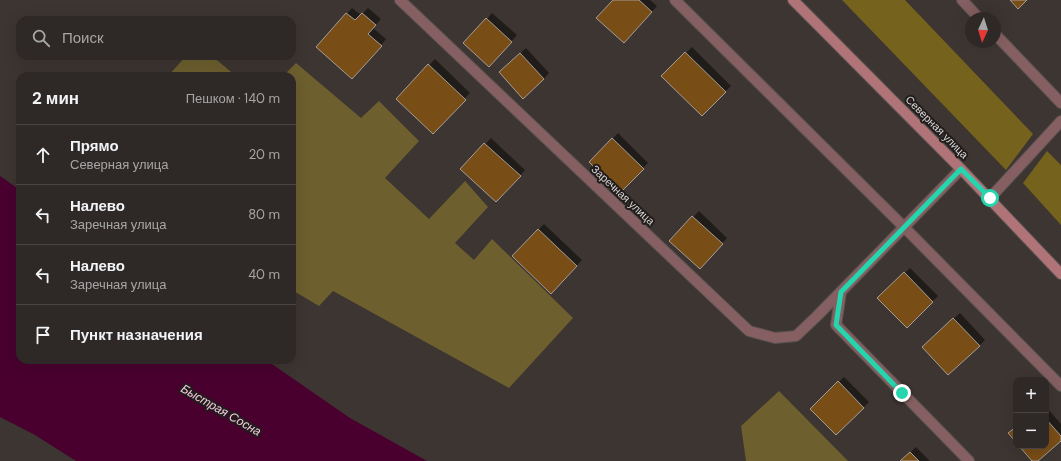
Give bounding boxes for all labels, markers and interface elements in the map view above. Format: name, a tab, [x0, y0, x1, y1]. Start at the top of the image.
north arrow	[965, 12, 1001, 48]
search box	[16, 16, 296, 60]
icon: search	[30, 27, 52, 49]
text: Поиск	[62, 28, 104, 48]
text: 2 мин	[32, 87, 79, 109]
text: Пешком · 140 m	[186, 90, 280, 107]
street label: Северная улица	[903, 93, 972, 162]
text: Прямо	[70, 136, 119, 156]
icon: ahead	[32, 144, 54, 166]
text: 20 m	[249, 146, 280, 163]
text: Северная улица	[70, 156, 168, 173]
street label: Заречная улица	[588, 162, 658, 229]
route start	[981, 189, 999, 207]
text: Налево	[70, 196, 125, 216]
icon: left	[32, 204, 54, 226]
text: 80 m	[248, 206, 280, 223]
text: Заречная улица	[70, 216, 167, 233]
text: Налево	[70, 256, 125, 276]
icon: left	[32, 264, 54, 286]
text: 40 m	[248, 266, 280, 283]
text: Заречная улица	[70, 276, 167, 293]
icon: arrive	[32, 324, 54, 346]
text: Пункт назначения	[70, 325, 203, 345]
map controls	[1013, 377, 1049, 449]
button: +	[1013, 377, 1049, 413]
water label: Быстрая Сосна	[178, 381, 264, 440]
route end	[893, 384, 911, 402]
button: −	[1013, 413, 1049, 449]

